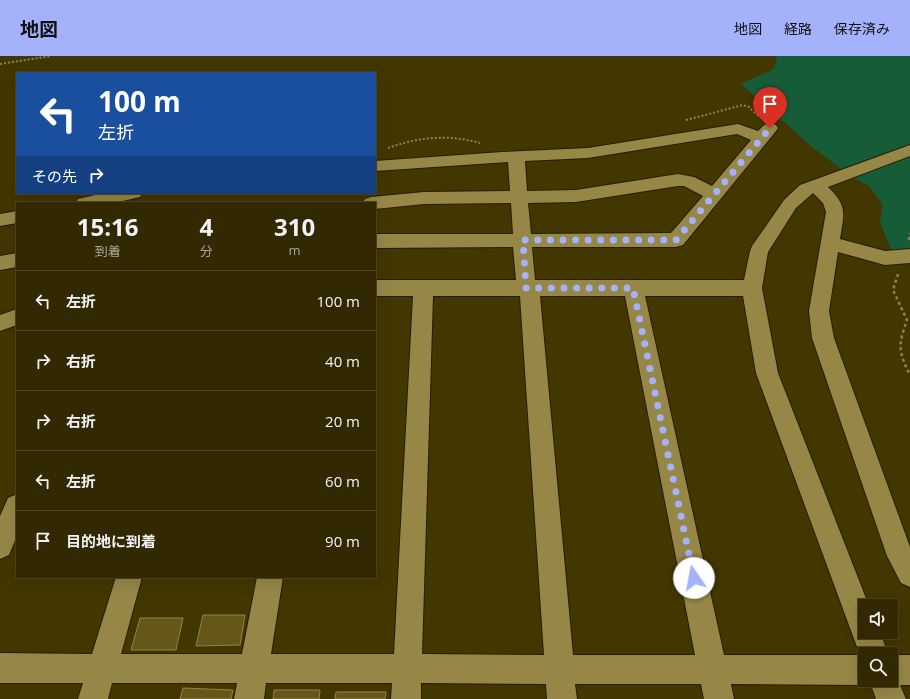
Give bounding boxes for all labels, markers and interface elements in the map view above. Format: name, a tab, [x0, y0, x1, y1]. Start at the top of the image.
text: 地図	[20, 16, 58, 42]
text: 地図	[734, 19, 762, 38]
text: 経路	[784, 19, 812, 38]
text: 保存済み	[834, 19, 890, 38]
text: 100 m	[98, 82, 181, 120]
pin	[753, 87, 787, 128]
icon: left	[32, 88, 84, 140]
icon: arrive	[759, 93, 781, 115]
text: 左折	[98, 120, 134, 144]
icon: right	[85, 164, 107, 186]
text: その先	[32, 166, 77, 186]
text: 15:16	[77, 210, 139, 243]
text: 4	[199, 210, 213, 243]
text: 310	[274, 210, 315, 243]
text: m	[289, 241, 301, 259]
text: 到着	[95, 242, 121, 260]
text: 分	[200, 242, 213, 260]
icon: left	[32, 290, 54, 312]
text: 左折	[66, 291, 96, 311]
text: 100 m	[316, 291, 360, 311]
icon: right	[32, 350, 54, 372]
text: 右折	[66, 351, 96, 371]
text: 40 m	[325, 351, 360, 371]
icon: right	[32, 410, 54, 432]
text: 右折	[66, 411, 96, 431]
text: 20 m	[325, 411, 360, 431]
icon: left	[32, 470, 54, 492]
text: 左折	[66, 471, 96, 491]
text: 60 m	[325, 471, 360, 491]
icon: arrive	[32, 530, 54, 552]
text: 目的地に到着	[66, 531, 156, 551]
text: 90 m	[325, 531, 360, 551]
position arrow	[673, 557, 715, 599]
map controls	[858, 599, 898, 687]
button: sound	[858, 599, 898, 639]
button: search	[858, 647, 898, 687]

